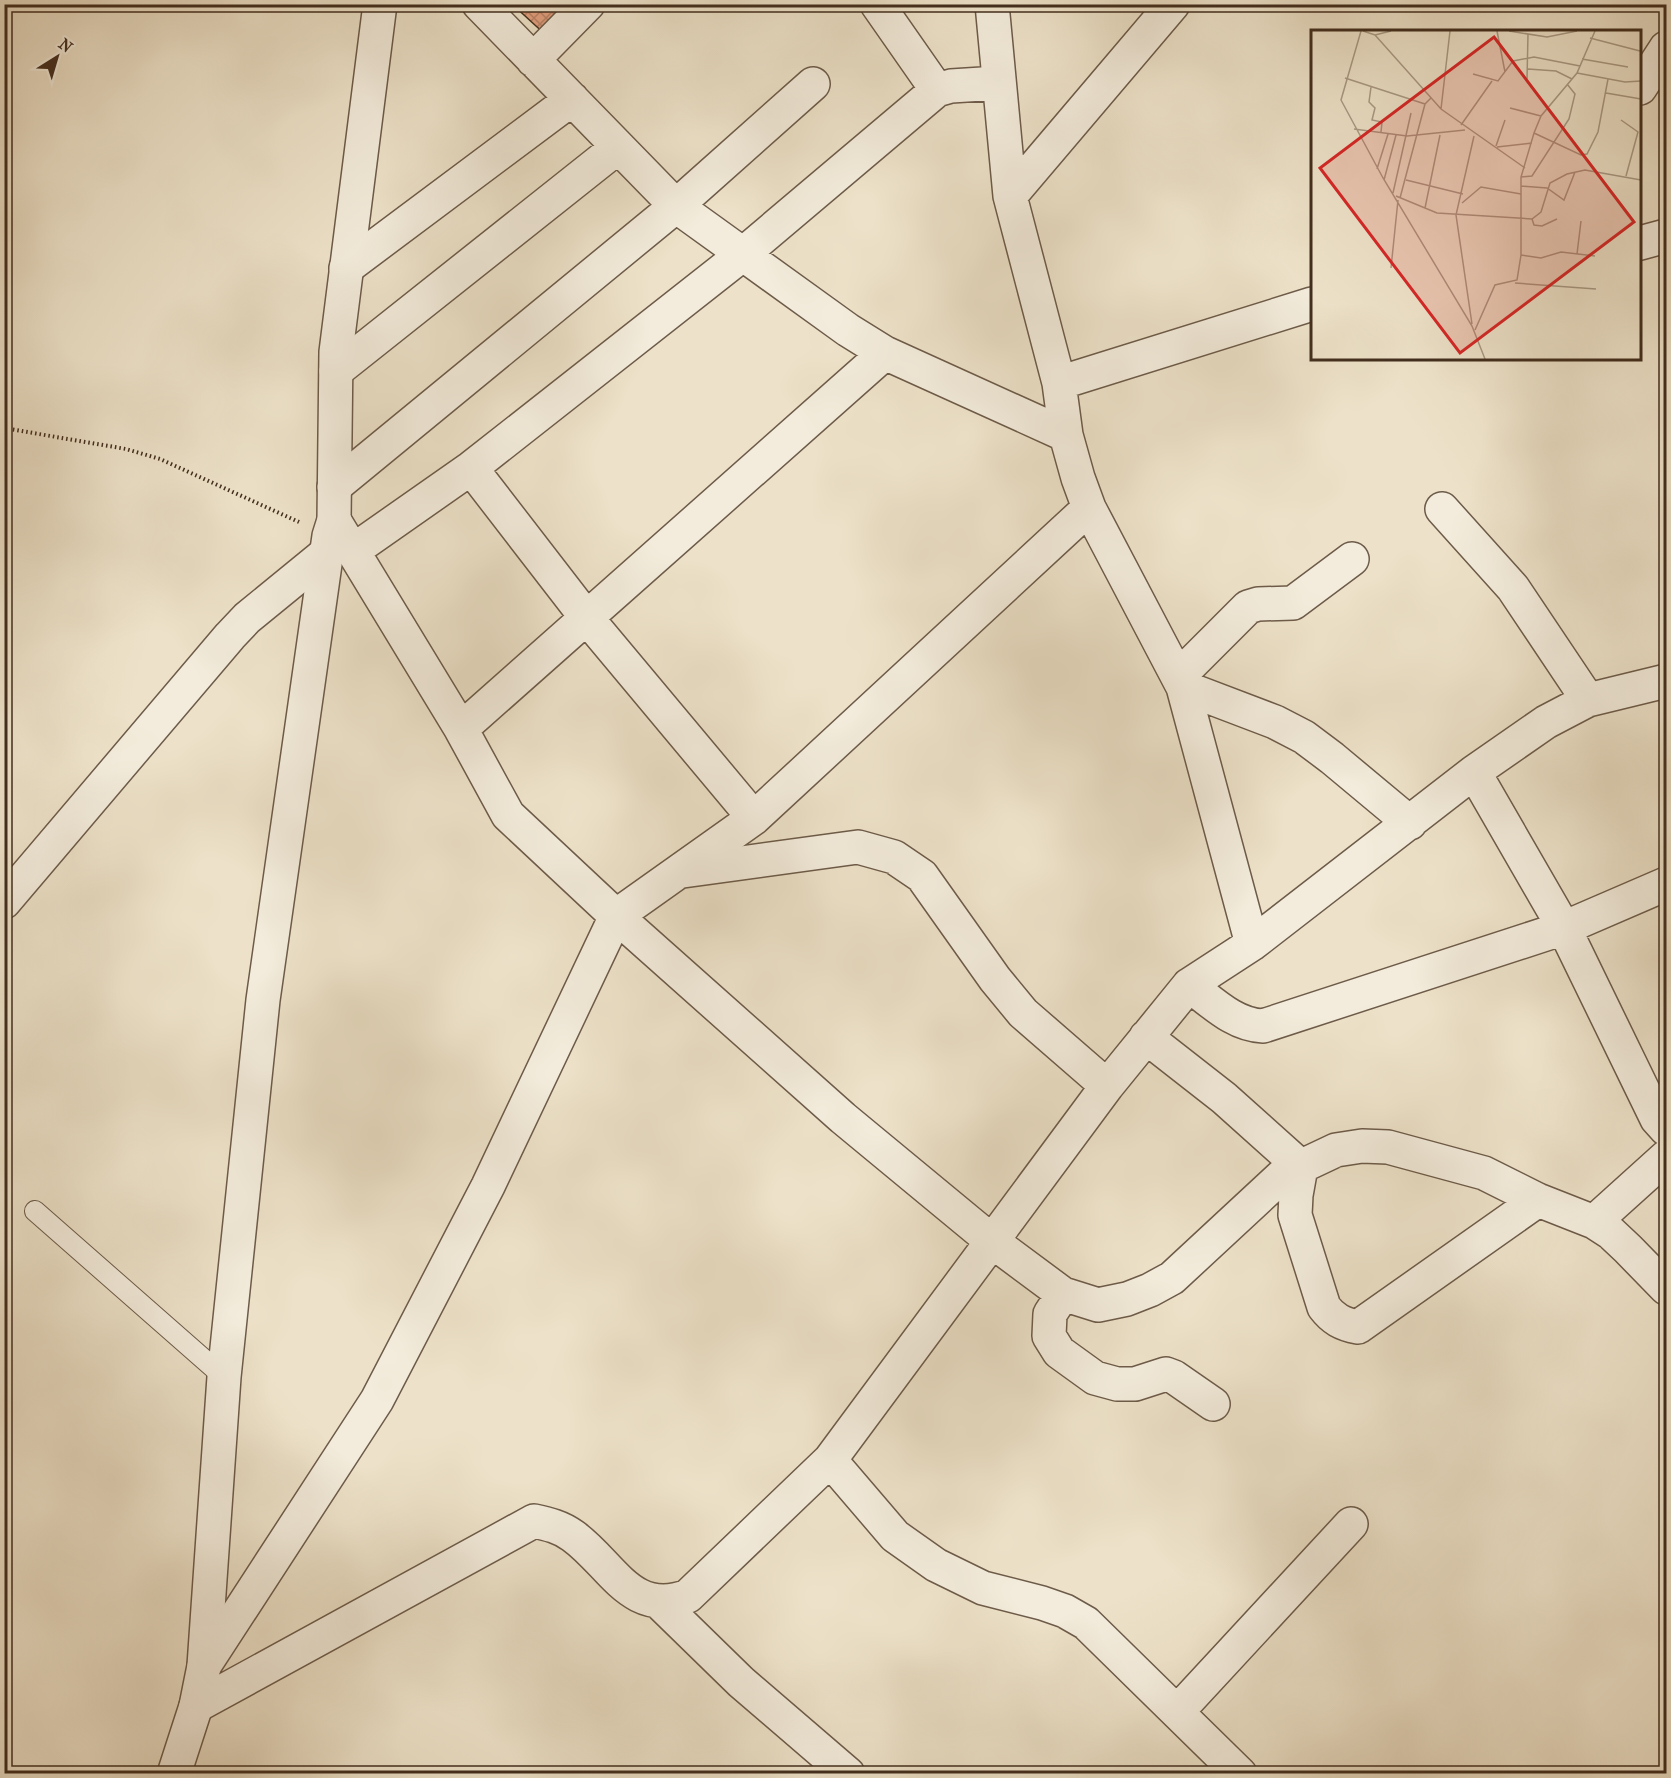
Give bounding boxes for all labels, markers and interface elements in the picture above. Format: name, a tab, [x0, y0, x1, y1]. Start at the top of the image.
north arrow	[27, 27, 87, 87]
inset map	[1311, 30, 1641, 360]
text: N	[55, 34, 77, 57]

